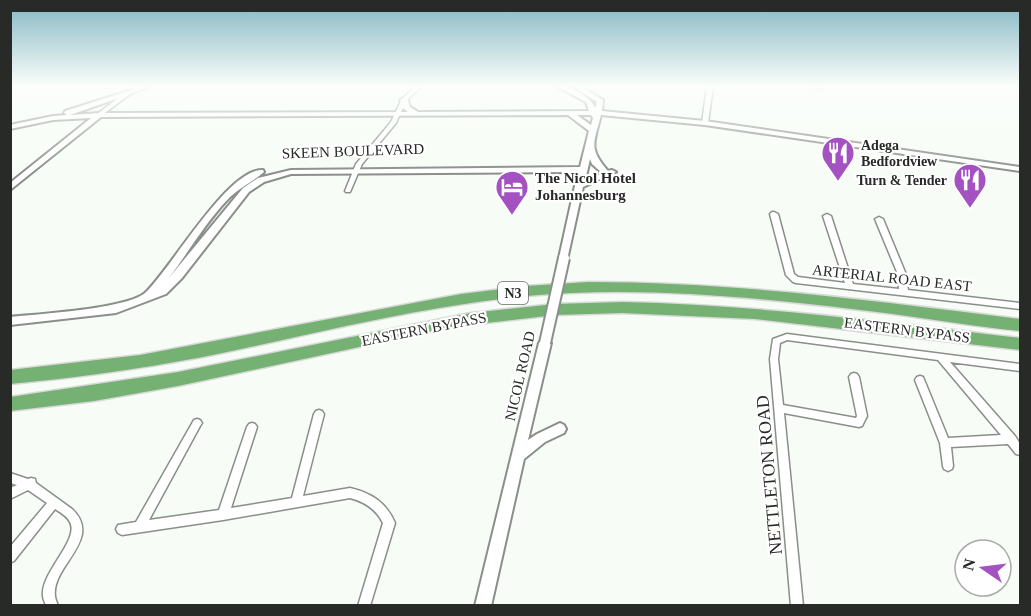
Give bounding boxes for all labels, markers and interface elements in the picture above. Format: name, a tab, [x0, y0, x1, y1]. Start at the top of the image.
restaurant icon: Adega Bedfordview	[820, 135, 856, 182]
place label: Adega Bedfordview	[861, 138, 938, 169]
street label: SKEEN BOULEVARD	[281, 141, 425, 161]
restaurant icon: Turn & Tender	[952, 162, 988, 209]
hotel icon: The Nicol Hotel Johannesburg	[494, 169, 530, 216]
place label: The Nicol Hotel Johannesburg	[535, 170, 636, 203]
place label: Turn & Tender	[856, 173, 947, 188]
street label: ARTERIAL ROAD EAST	[812, 262, 972, 294]
road number: N3	[498, 282, 528, 304]
street label: EASTERN BYPASS	[360, 309, 488, 349]
street label: EASTERN BYPASS	[843, 314, 971, 346]
street label: NICOL ROAD	[502, 329, 538, 422]
street label: NETTLETON ROAD	[752, 394, 786, 556]
north arrow	[953, 538, 1013, 598]
text: N	[959, 556, 979, 572]

